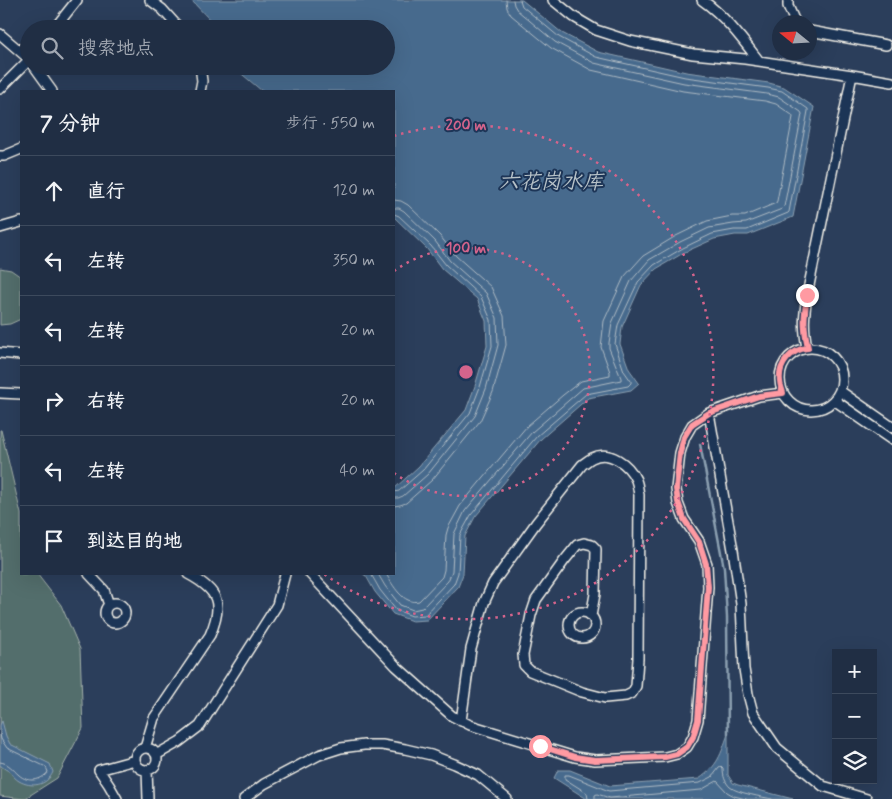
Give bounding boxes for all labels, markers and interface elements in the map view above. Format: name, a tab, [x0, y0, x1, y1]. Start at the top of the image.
north arrow	[772, 15, 817, 60]
search box	[20, 20, 395, 75]
icon: search	[38, 34, 66, 62]
text: 搜索地点	[78, 36, 154, 61]
text: 7 分钟	[40, 110, 100, 138]
text: 步行 · 550 m	[286, 113, 375, 134]
text: 200 m	[446, 116, 487, 136]
water label: 六花岗水库	[499, 168, 605, 196]
icon: ahead	[40, 177, 68, 205]
text: 直行	[87, 179, 125, 204]
text: 120 m	[333, 180, 375, 201]
text: 100 m	[446, 239, 486, 259]
icon: left	[40, 247, 68, 275]
text: 左转	[87, 249, 125, 274]
text: 350 m	[333, 250, 375, 271]
route end	[796, 284, 819, 307]
icon: left	[40, 317, 68, 345]
text: 左转	[87, 319, 125, 344]
text: 20 m	[341, 320, 375, 341]
centre of rings	[457, 363, 475, 381]
icon: right	[40, 387, 68, 415]
text: 右转	[87, 389, 125, 414]
text: 20 m	[341, 390, 375, 411]
icon: left	[40, 457, 68, 485]
text: 左转	[87, 459, 125, 484]
text: 40 m	[339, 460, 375, 481]
icon: arrive	[40, 527, 68, 555]
text: 到达目的地	[87, 529, 182, 554]
map controls	[832, 649, 877, 784]
button: +	[832, 649, 877, 694]
button: −	[832, 694, 877, 739]
route start	[529, 735, 552, 758]
button: layers	[832, 739, 877, 784]

